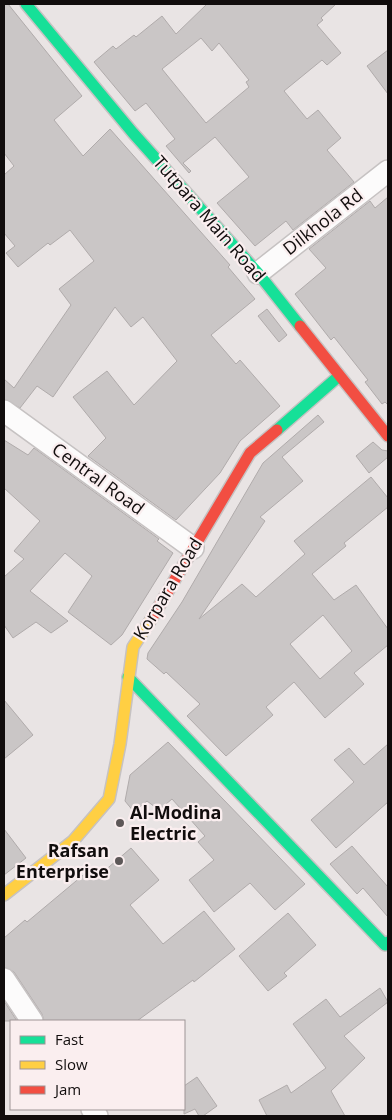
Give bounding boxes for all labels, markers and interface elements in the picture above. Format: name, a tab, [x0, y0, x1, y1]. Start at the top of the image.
street label: Tutpara Main Road	[148, 150, 271, 287]
street label: Dilkhola Rd	[278, 183, 367, 260]
street label: Central Road	[48, 437, 150, 520]
street label: Korpara Road	[127, 533, 207, 644]
place label: Al-Modina Electric	[130, 800, 221, 845]
marker: Al-Modina Electric	[114, 817, 126, 829]
place label: Rafsan Enterprise	[16, 838, 109, 883]
marker: Rafsan Enterprise	[113, 855, 125, 867]
legend	[10, 1020, 185, 1110]
text: Fast	[55, 1029, 84, 1049]
text: Slow	[55, 1054, 88, 1074]
text: Jam	[53, 1079, 81, 1099]

